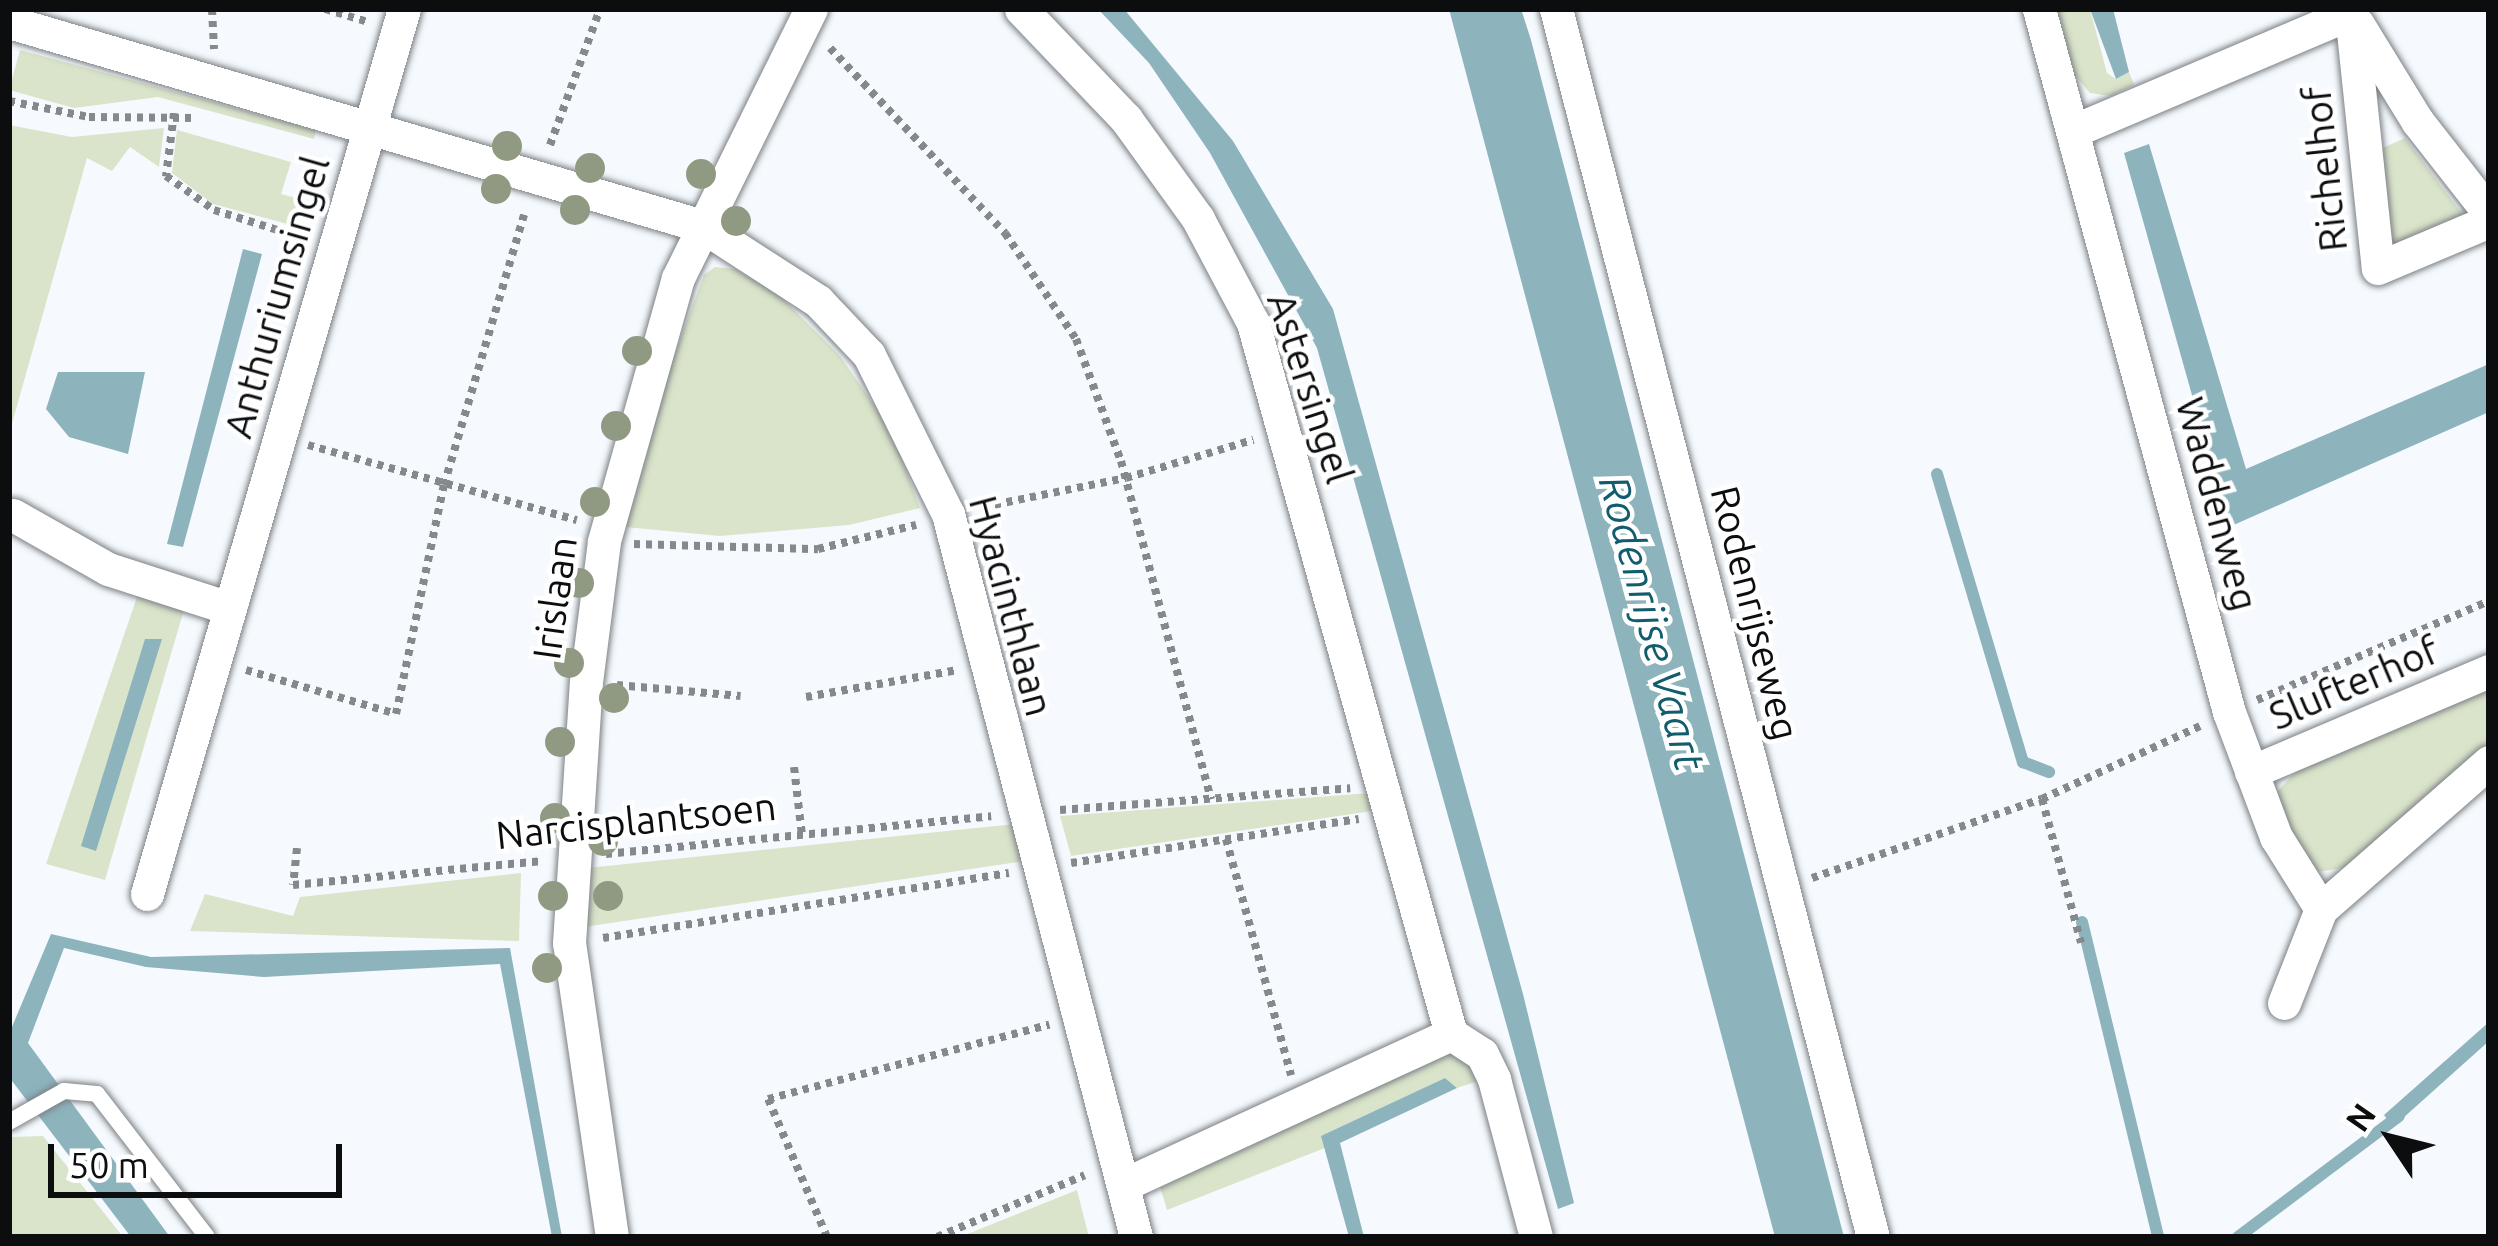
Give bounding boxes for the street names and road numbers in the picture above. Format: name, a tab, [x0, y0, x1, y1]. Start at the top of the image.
street label: Richelhof	[2293, 84, 2357, 254]
street label: Anthuriumsingel	[214, 151, 340, 443]
street label: Astersingel	[1257, 287, 1363, 489]
street label: Waddenweg	[2166, 392, 2268, 616]
street label: Rodenrijseweg	[1701, 481, 1809, 745]
street label: Hyacinthlaan	[959, 491, 1063, 721]
street label: Irislaan	[523, 533, 587, 663]
street label: Slufterhof	[2262, 626, 2446, 740]
street label: Narcisplantsoen	[494, 783, 778, 859]

